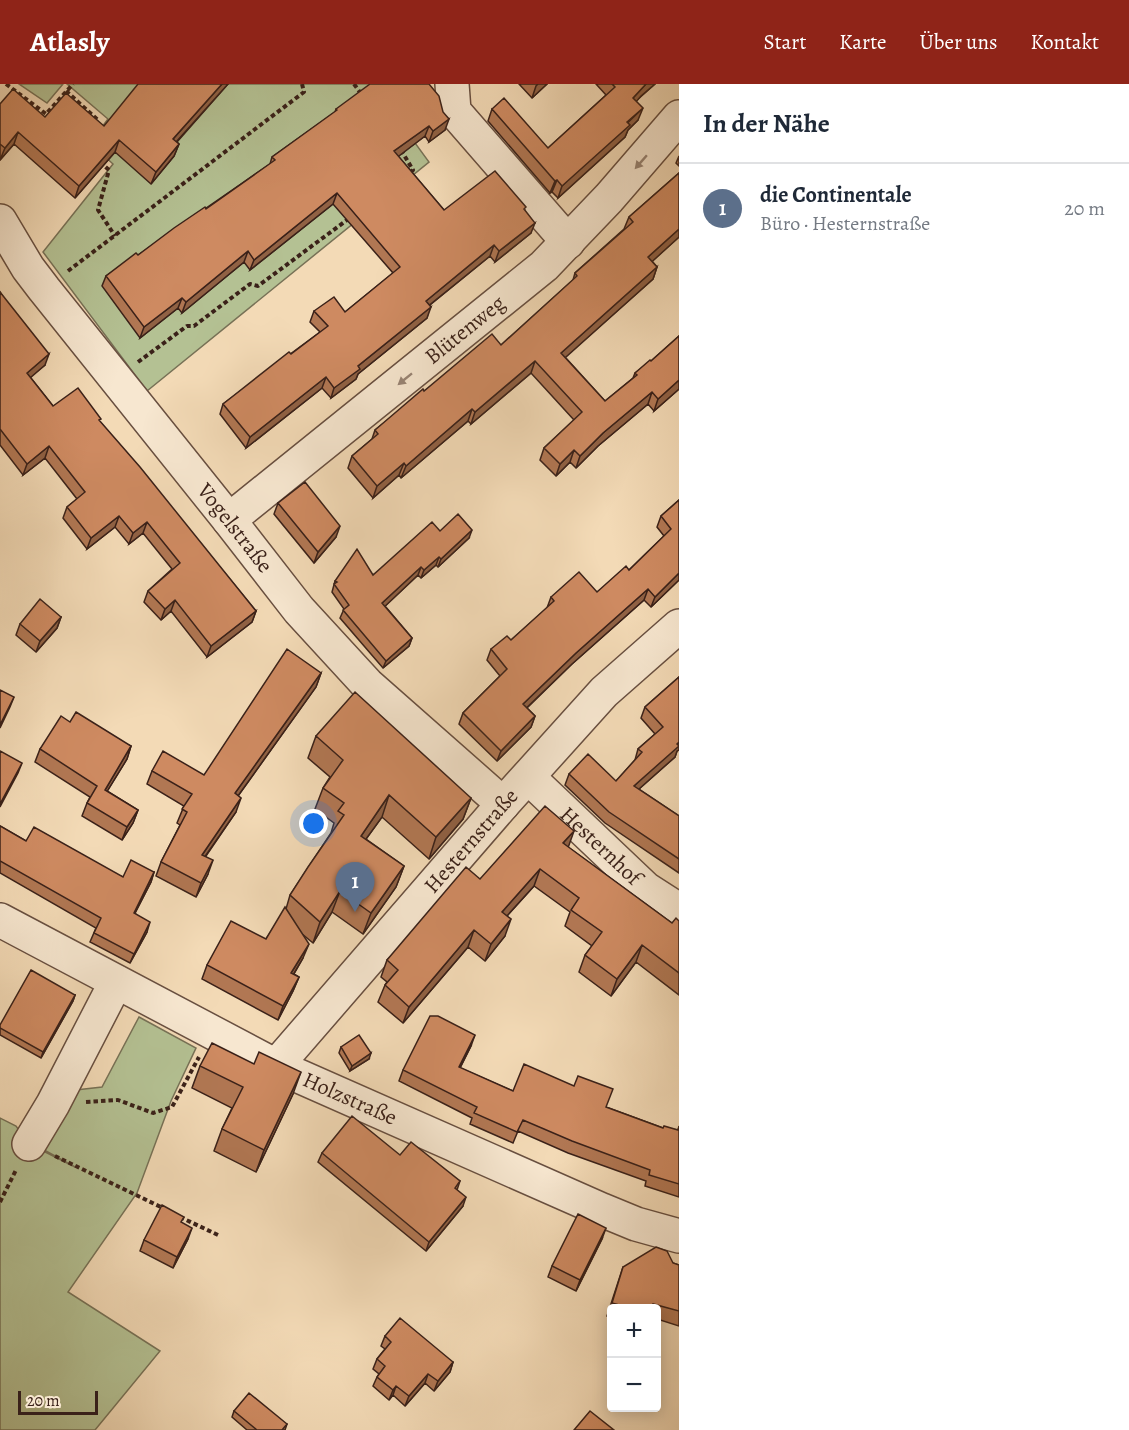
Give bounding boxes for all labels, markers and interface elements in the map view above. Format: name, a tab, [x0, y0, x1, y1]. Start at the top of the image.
text: Atlasly	[30, 23, 109, 61]
text: Start	[764, 28, 806, 56]
text: Karte	[839, 28, 887, 56]
text: Über uns	[920, 28, 997, 56]
text: Kontakt	[1030, 28, 1099, 56]
text: In der Nähe	[703, 106, 830, 141]
one-way arrow	[634, 154, 648, 169]
text: die Continentale	[760, 180, 912, 210]
text: 1	[719, 195, 726, 222]
text: 20 m	[1064, 195, 1105, 222]
text: Büro · Hesternstraße	[760, 210, 930, 237]
street label: Blütenweg	[418, 288, 511, 371]
one-way arrow	[397, 372, 413, 385]
street label: Vogelstraße	[190, 476, 280, 579]
street label: Hesternstraße	[417, 782, 525, 900]
street label: Hesternhof	[553, 800, 650, 894]
your location	[299, 809, 328, 838]
pin: 1	[336, 862, 374, 912]
street label: Holzstraße	[298, 1065, 402, 1133]
map controls	[607, 1304, 661, 1412]
button: +	[607, 1304, 661, 1358]
button: −	[607, 1358, 661, 1412]
scale bar	[18, 1388, 98, 1416]
text: 20 m	[27, 1390, 60, 1412]

